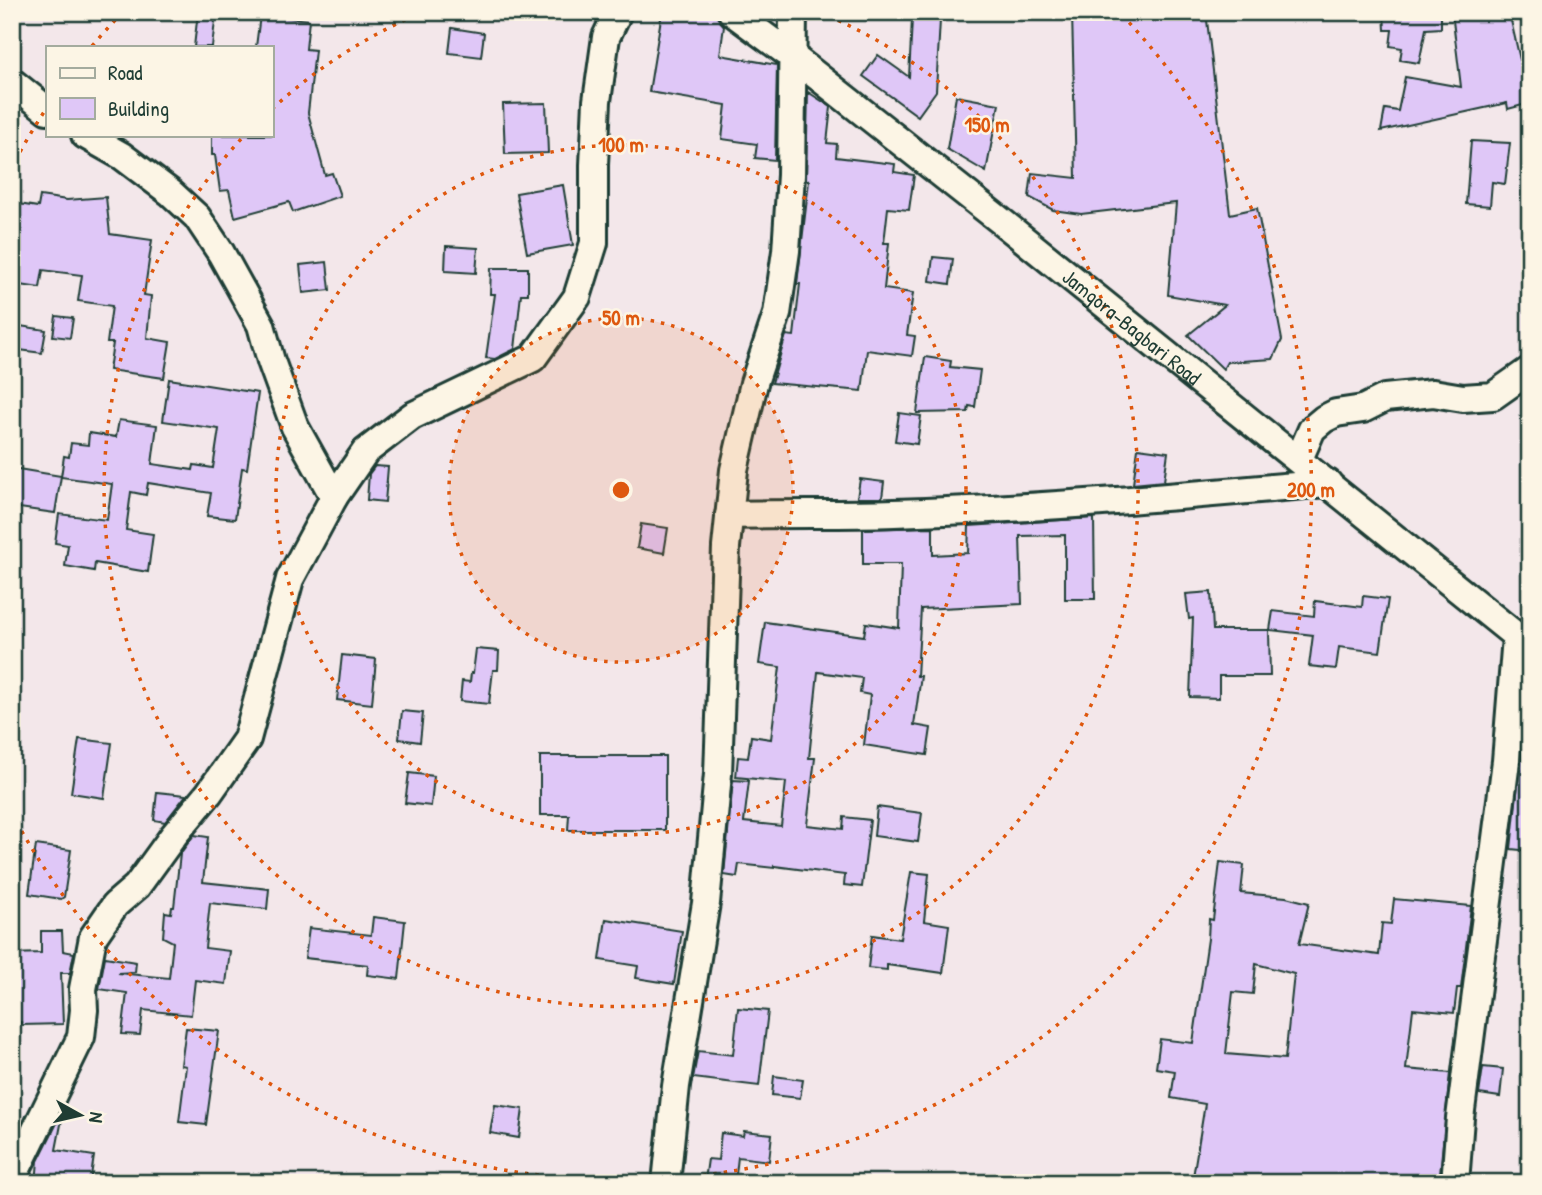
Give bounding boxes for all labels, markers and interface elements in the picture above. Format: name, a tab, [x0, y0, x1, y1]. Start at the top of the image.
legend	[46, 46, 273, 136]
text: Road	[108, 58, 142, 87]
text: Building	[108, 94, 169, 123]
text: 150 m	[964, 110, 1010, 139]
text: 100 m	[598, 130, 644, 159]
street label: Jamgora-Bagbari Road	[1057, 262, 1207, 391]
text: 50 m	[602, 303, 640, 332]
text: 200 m	[1287, 475, 1335, 504]
centre of rings	[609, 478, 633, 502]
north arrow	[46, 1080, 116, 1150]
text: N	[83, 1111, 110, 1124]

